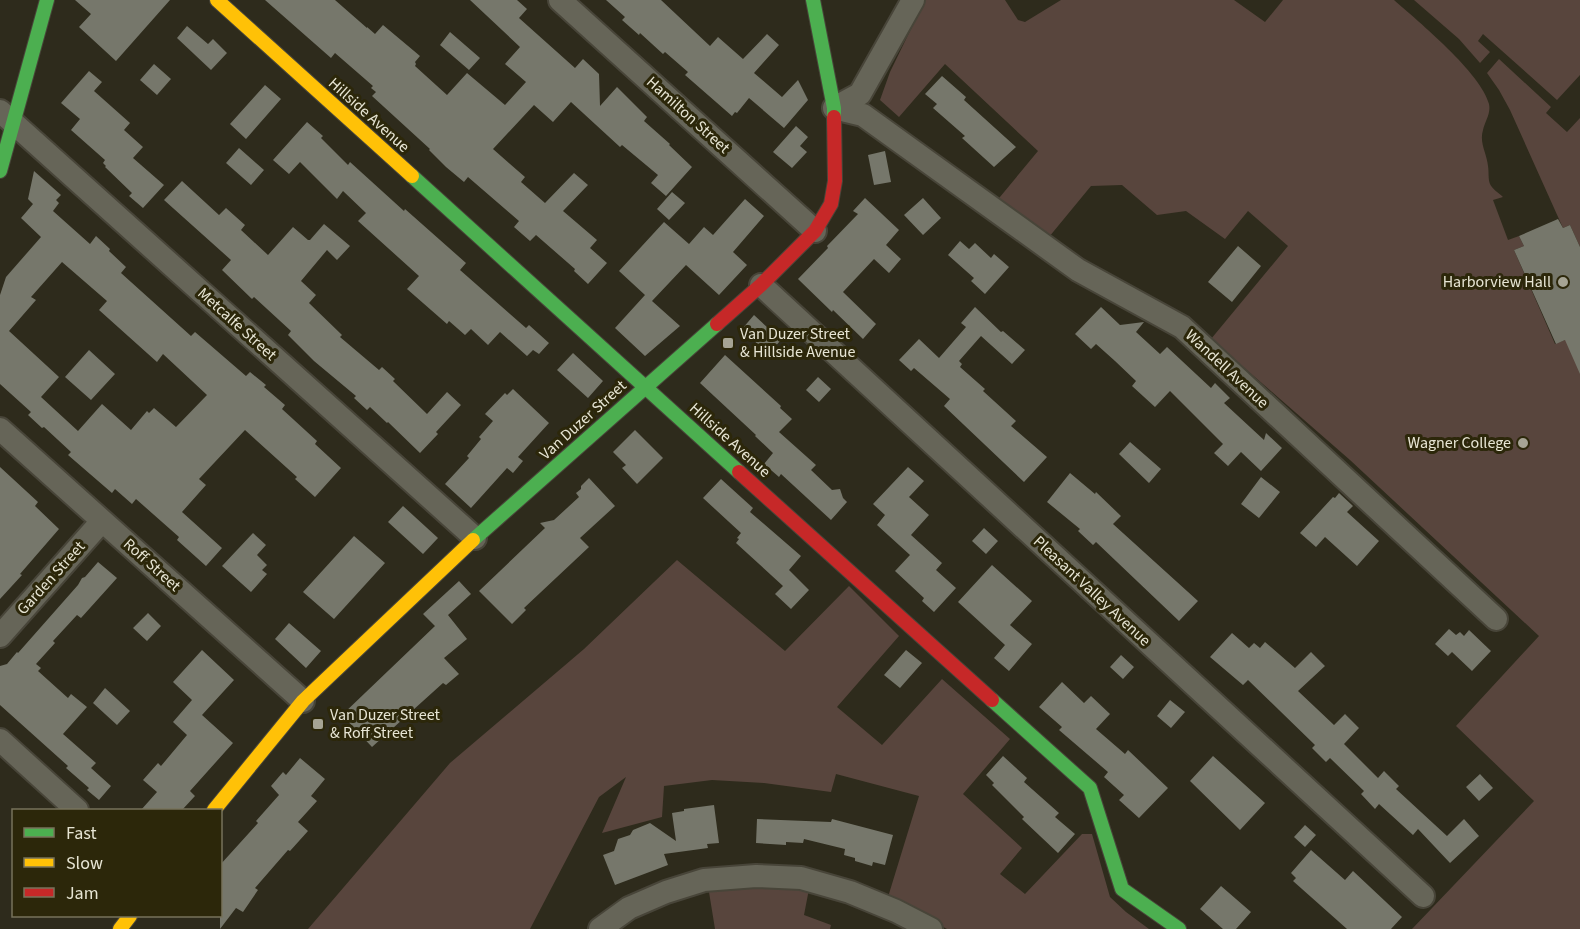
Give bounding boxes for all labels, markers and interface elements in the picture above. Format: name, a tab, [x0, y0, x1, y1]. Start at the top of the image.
street label: Hamilton Street	[641, 71, 735, 159]
street label: Hillside Avenue	[324, 73, 414, 158]
place label: Harborview Hall	[1443, 271, 1551, 293]
marker: Harborview Hall	[1556, 275, 1570, 289]
street label: Metcalfe Street	[193, 282, 282, 366]
place label: Van Duzer Street & Hillside Avenue	[740, 323, 856, 363]
street label: Wandell Avenue	[1181, 325, 1274, 413]
marker: Van Duzer Street & Hillside Avenue	[721, 336, 735, 350]
street label: Van Duzer Street	[535, 375, 632, 465]
street label: Hillside Avenue	[685, 398, 775, 483]
place label: Wagner College	[1408, 432, 1511, 454]
marker: Wagner College	[1516, 436, 1530, 450]
street label: Pleasant Valley Avenue	[1028, 531, 1156, 651]
street label: Roff Street	[119, 533, 186, 597]
street label: Garden Street	[12, 536, 90, 620]
place label: Van Duzer Street & Roff Street	[330, 704, 440, 744]
marker: Van Duzer Street & Roff Street	[311, 717, 325, 731]
legend	[12, 809, 222, 917]
text: Fast	[66, 821, 97, 846]
text: Slow	[66, 851, 103, 876]
text: Jam	[66, 881, 99, 906]

